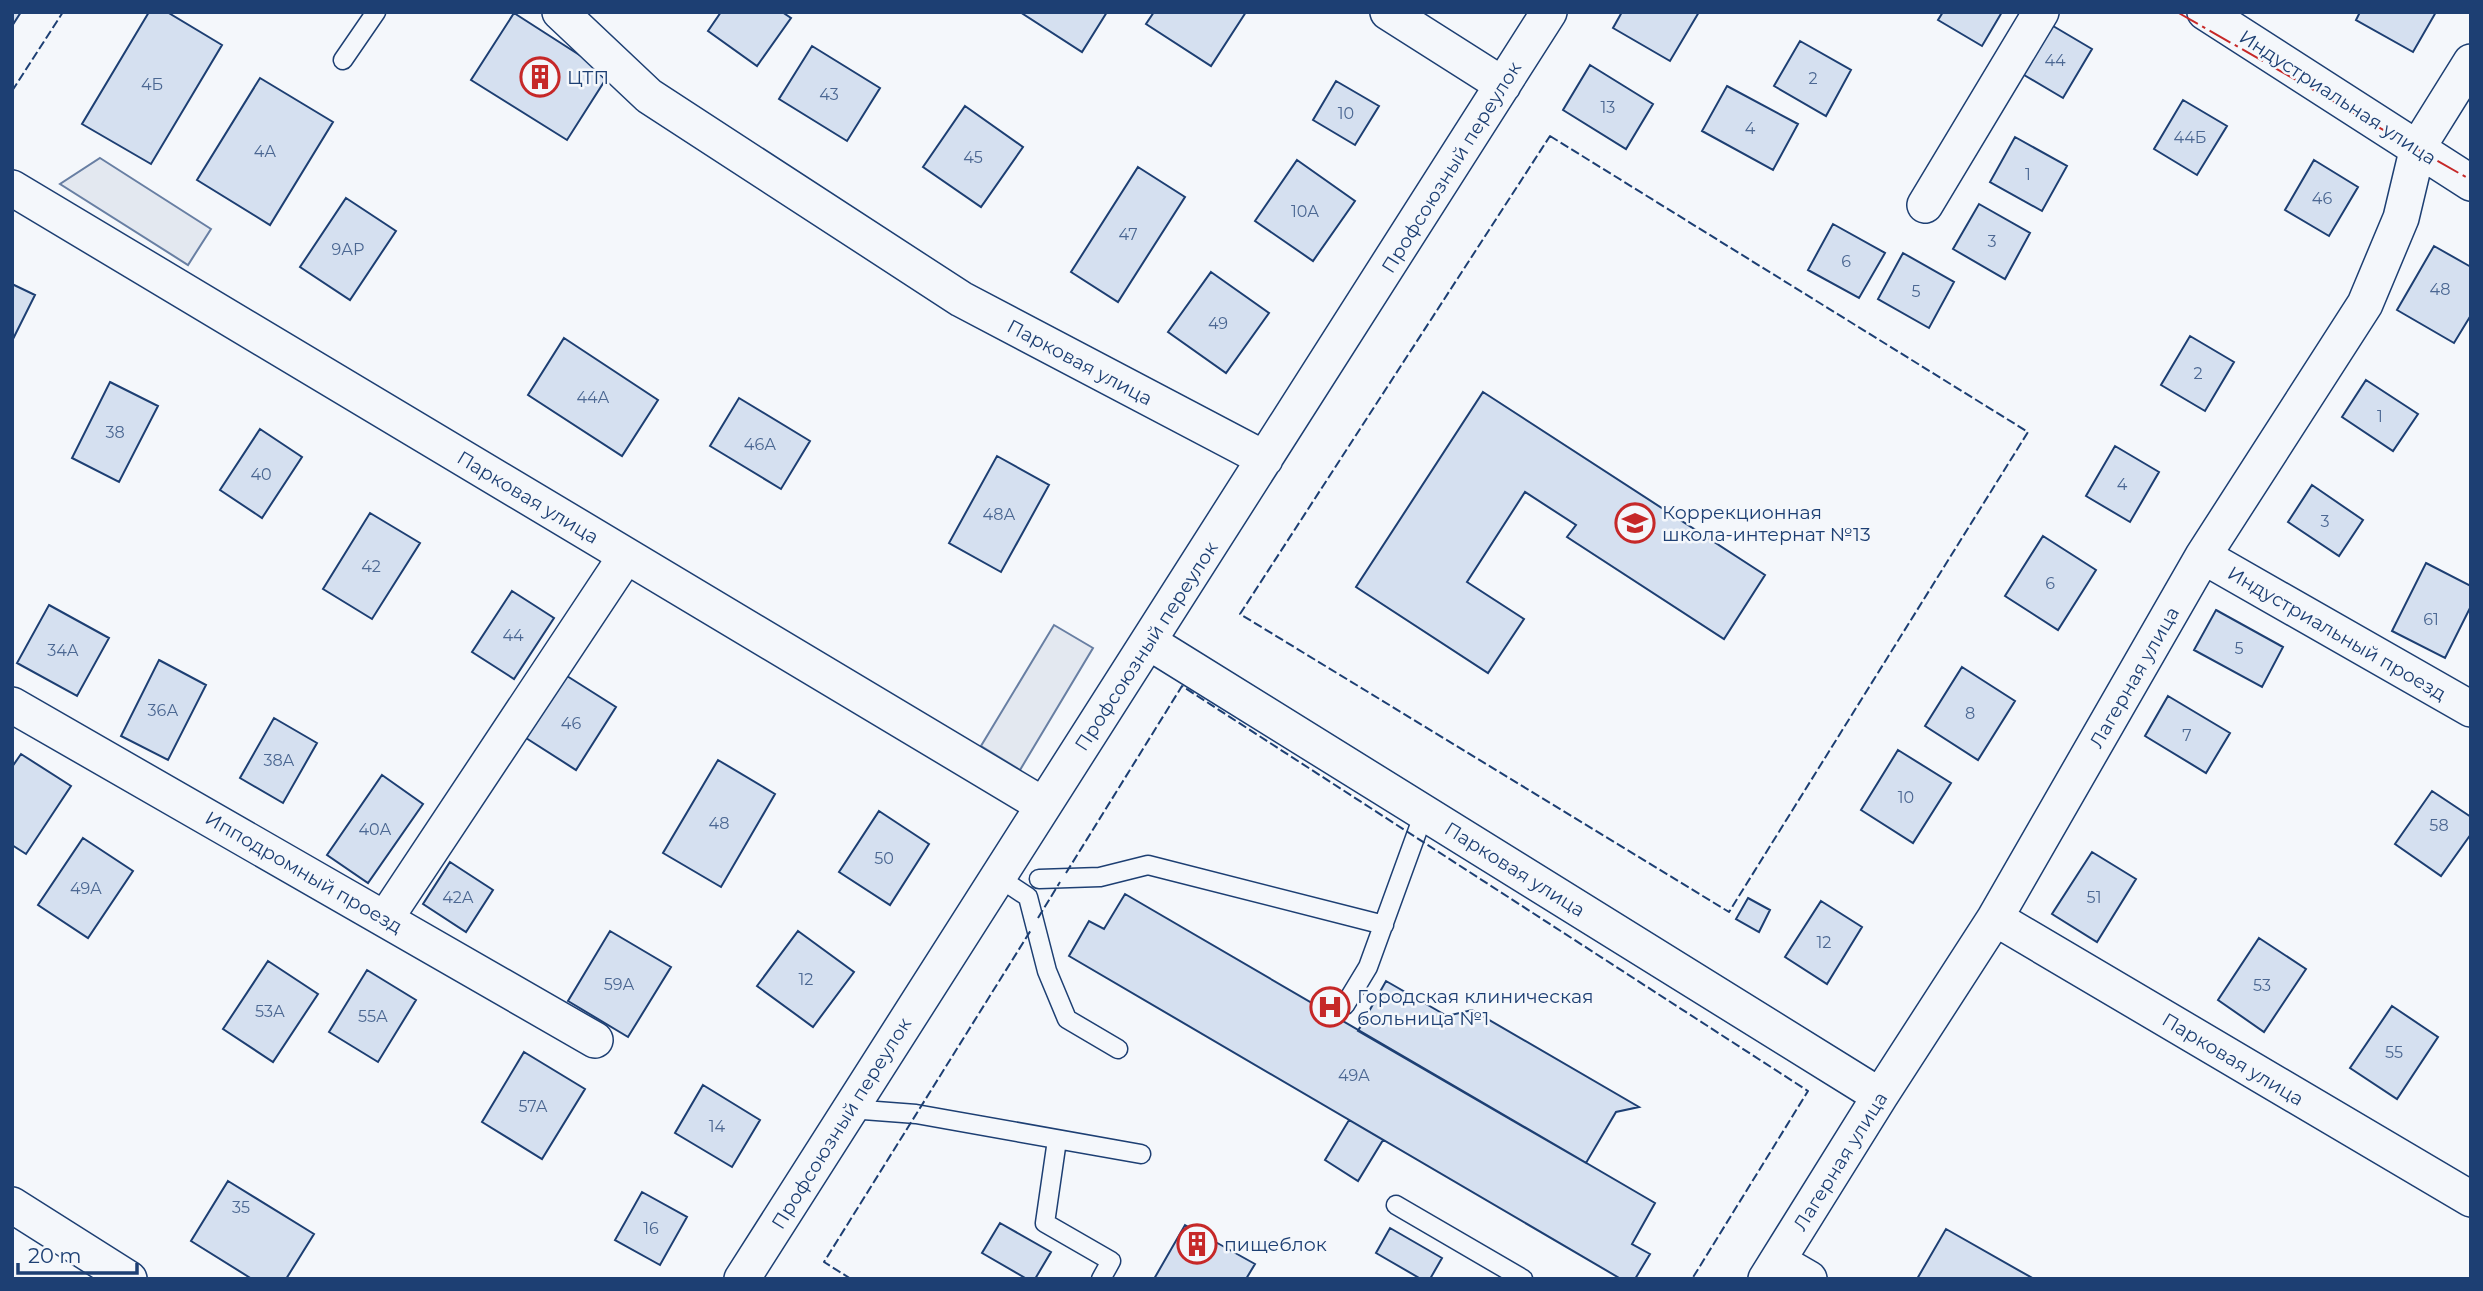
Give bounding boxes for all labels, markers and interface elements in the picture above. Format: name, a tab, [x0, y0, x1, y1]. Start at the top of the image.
street label: Индустриальная улица	[2235, 25, 2441, 170]
house number: 44	[2044, 51, 2066, 70]
building icon: ЦТП	[519, 56, 561, 98]
street label: Профсоюзный переулок	[1377, 57, 1526, 277]
place label: ЦТП	[567, 66, 609, 89]
house number: 2	[1808, 69, 1818, 88]
house number: 4Б	[141, 75, 163, 94]
house number: 43	[819, 85, 839, 104]
house number: 13	[1601, 98, 1615, 117]
house number: 10	[1338, 104, 1354, 123]
house number: 4	[1745, 119, 1756, 138]
house number: 44Б	[2174, 128, 2206, 147]
house number: 4А	[254, 142, 276, 161]
house number: 45	[963, 148, 983, 167]
house number: 1	[2025, 165, 2031, 184]
house number: 46	[2312, 189, 2332, 208]
house number: 10А	[1291, 202, 1319, 221]
house number: 47	[1118, 225, 1138, 244]
house number: 3	[1987, 232, 1997, 251]
house number: 9АР	[332, 240, 364, 259]
house number: 6	[1841, 252, 1851, 271]
house number: 48	[2430, 280, 2450, 299]
house number: 5	[1911, 282, 1921, 301]
street label: Парковая улица	[1003, 314, 1156, 410]
house number: 49	[1208, 314, 1228, 333]
house number: 2	[2193, 364, 2203, 383]
house number: 44А	[576, 388, 610, 407]
house number: 1	[2377, 407, 2383, 426]
house number: 38	[105, 423, 125, 442]
house number: 46А	[744, 435, 776, 454]
street label: Парковая улица	[453, 446, 603, 549]
house number: 40	[250, 465, 272, 484]
house number: 4	[2117, 475, 2128, 494]
place label: Коррекционная школа-интернат №13	[1662, 501, 1871, 546]
school or university icon: Коррекционная школа-интернат №13	[1614, 502, 1656, 544]
house number: 48А	[983, 505, 1015, 524]
house number: 3	[2320, 512, 2330, 531]
street label: Профсоюзный переулок	[1070, 537, 1223, 755]
house number: 42	[361, 557, 381, 576]
street label: Индустриальный проезд	[2223, 561, 2450, 706]
house number: 6	[2045, 574, 2055, 593]
street label: Лагерная улица	[2085, 603, 2184, 752]
house number: 61	[2423, 610, 2439, 629]
house number: 44	[502, 626, 524, 645]
house number: 5	[2234, 639, 2244, 658]
house number: 34А	[47, 641, 79, 660]
house number: 36А	[148, 701, 178, 720]
house number: 8	[1965, 704, 1975, 723]
house number: 46	[561, 714, 581, 733]
house number: 7	[2182, 726, 2192, 745]
house number: 38А	[263, 751, 295, 770]
house number: 10	[1898, 788, 1914, 807]
street label: Ипподромный проезд	[201, 807, 406, 938]
house number: 48	[709, 814, 729, 833]
house number: 58	[2429, 816, 2449, 835]
street label: Парковая улица	[1440, 817, 1589, 922]
house number: 40А	[359, 820, 392, 839]
house number: 50	[874, 849, 894, 868]
house number: 49А	[70, 879, 102, 898]
house number: 42А	[442, 888, 474, 907]
house number: 51	[2087, 888, 2101, 907]
house number: 12	[1817, 933, 1831, 952]
house number: 12	[799, 970, 813, 989]
house number: 59А	[604, 975, 634, 994]
house number: 53	[2253, 976, 2271, 995]
place label: Городская клиническая больница №1	[1357, 985, 1594, 1030]
hospital icon: Городская клиническая больница №1	[1309, 986, 1351, 1028]
house number: 53А	[255, 1002, 285, 1021]
house number: 55А	[358, 1007, 388, 1026]
street label: Парковая улица	[2158, 1008, 2308, 1111]
street label: Профсоюзный переулок	[767, 1013, 916, 1233]
house number: 55	[2385, 1043, 2403, 1062]
house number: 49А	[1338, 1066, 1370, 1085]
street label: Лагерная улица	[1789, 1088, 1892, 1235]
house number: 57А	[518, 1097, 548, 1116]
house number: 14	[709, 1117, 726, 1136]
house number: 35	[232, 1198, 250, 1217]
house number: 16	[643, 1219, 659, 1238]
building icon: пищеблок	[1176, 1223, 1218, 1265]
scale bar	[18, 1232, 136, 1276]
place label: пищеблок	[1224, 1233, 1327, 1256]
text: 20 m	[28, 1243, 82, 1268]

